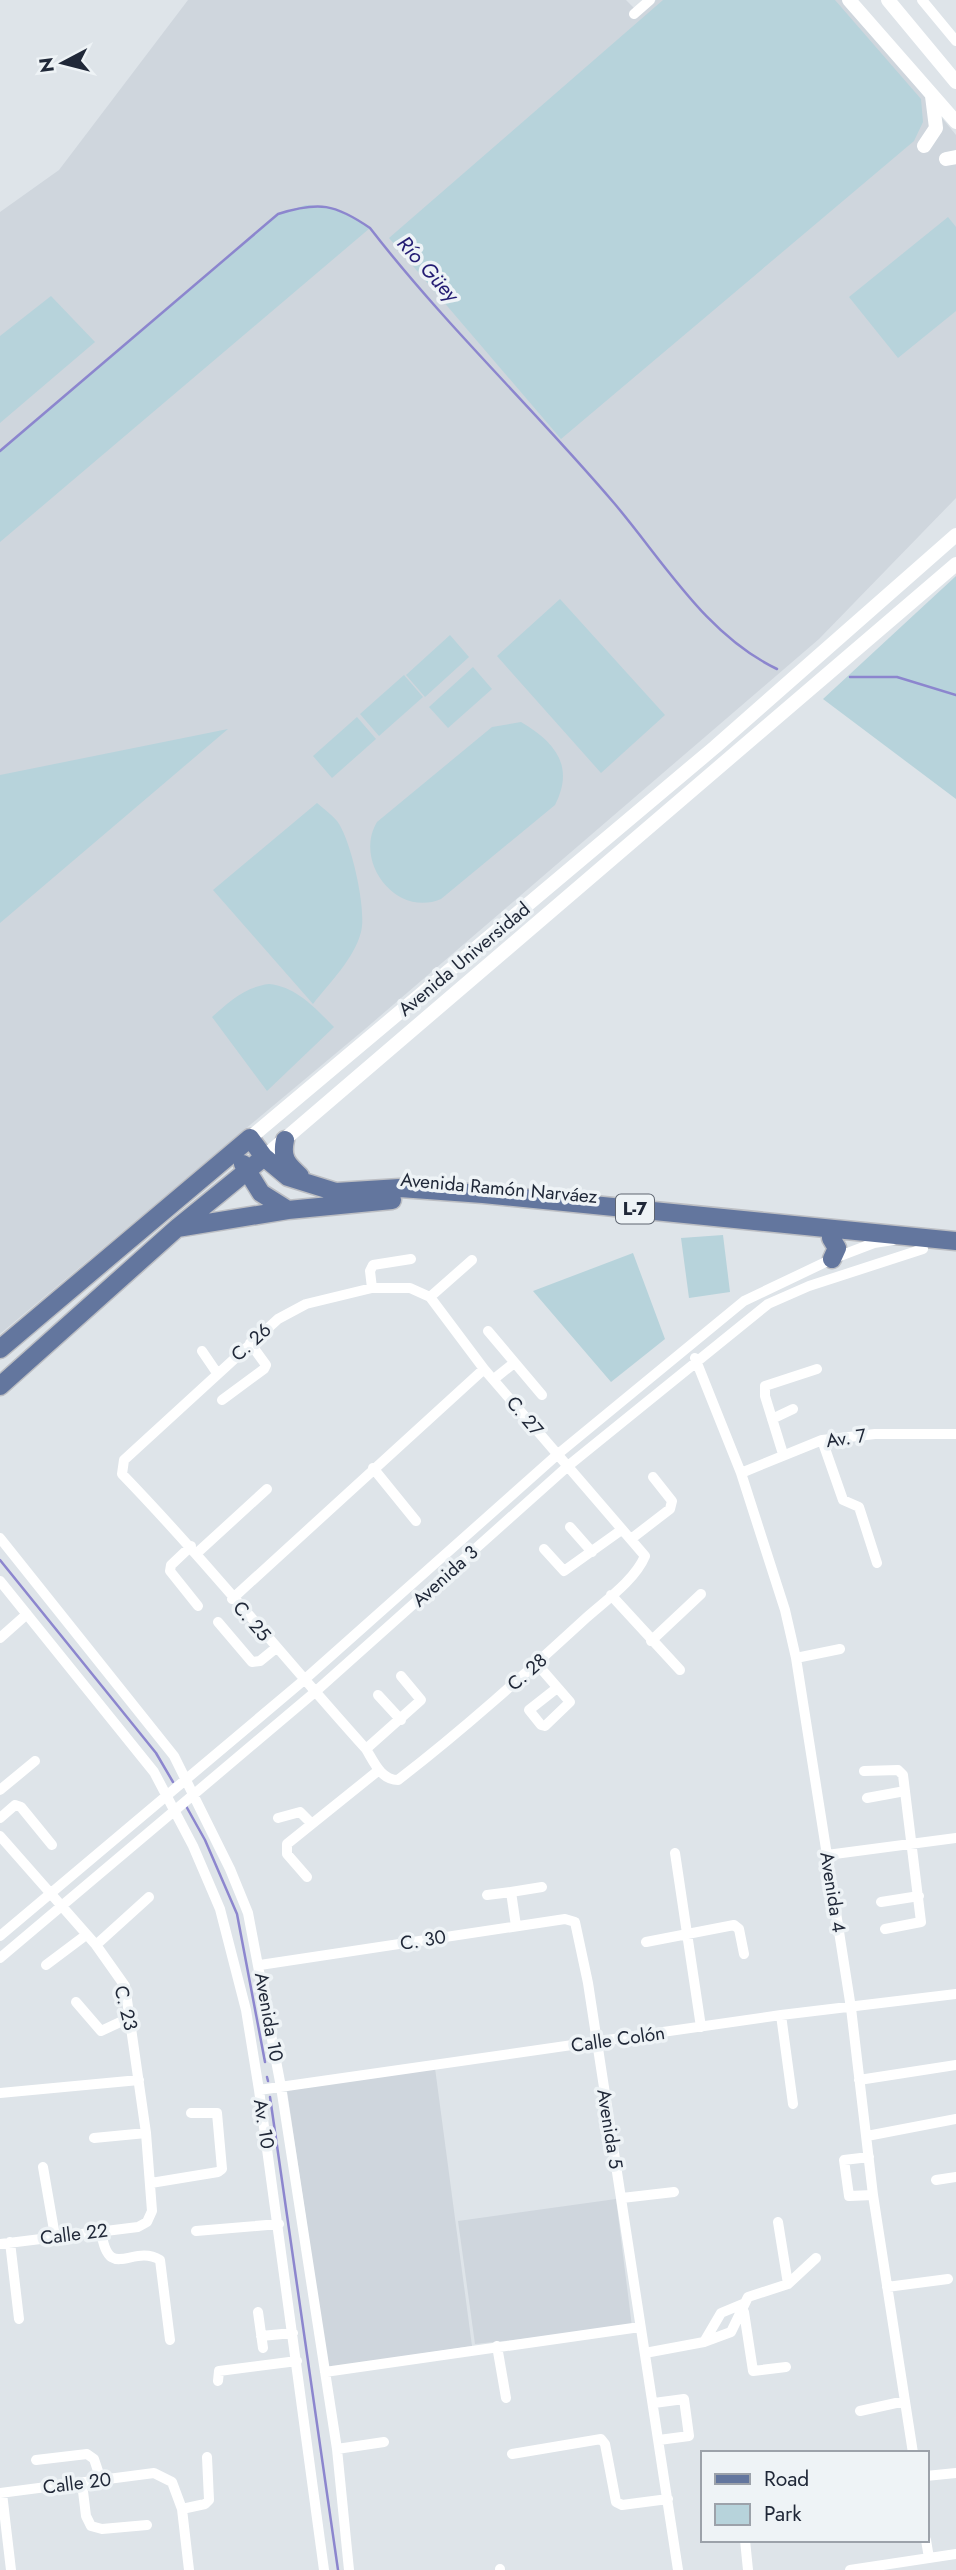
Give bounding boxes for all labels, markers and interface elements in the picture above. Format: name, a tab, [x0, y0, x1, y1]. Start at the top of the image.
north arrow	[28, 28, 98, 98]
text: N	[32, 56, 61, 74]
water label: Río Güey	[390, 229, 467, 310]
street label: Avenida Universidad	[392, 896, 536, 1022]
street label: Avenida Ramón Narváez	[399, 1166, 599, 1210]
road number: L-7	[616, 1194, 654, 1224]
street label: C. 26	[225, 1317, 277, 1367]
street label: C. 27	[500, 1390, 550, 1442]
street label: Av. 7	[824, 1422, 868, 1454]
street label: Avenida 3	[406, 1539, 484, 1613]
street label: C. 25	[227, 1595, 277, 1647]
street label: C. 28	[501, 1647, 553, 1697]
street label: Avenida 4	[813, 1850, 853, 1934]
street label: C. 30	[398, 1923, 448, 1957]
street label: Avenida 10	[248, 1970, 290, 2064]
street label: C. 23	[107, 1983, 145, 2033]
street label: Calle Colón	[569, 2019, 667, 2059]
street label: Avenida 5	[590, 2087, 630, 2171]
street label: Av. 10	[247, 2097, 281, 2151]
street label: Calle 22	[39, 2216, 109, 2252]
legend	[701, 2451, 928, 2542]
text: Road	[764, 2464, 809, 2494]
street label: Calle 20	[41, 2465, 113, 2501]
text: Park	[764, 2499, 802, 2529]

